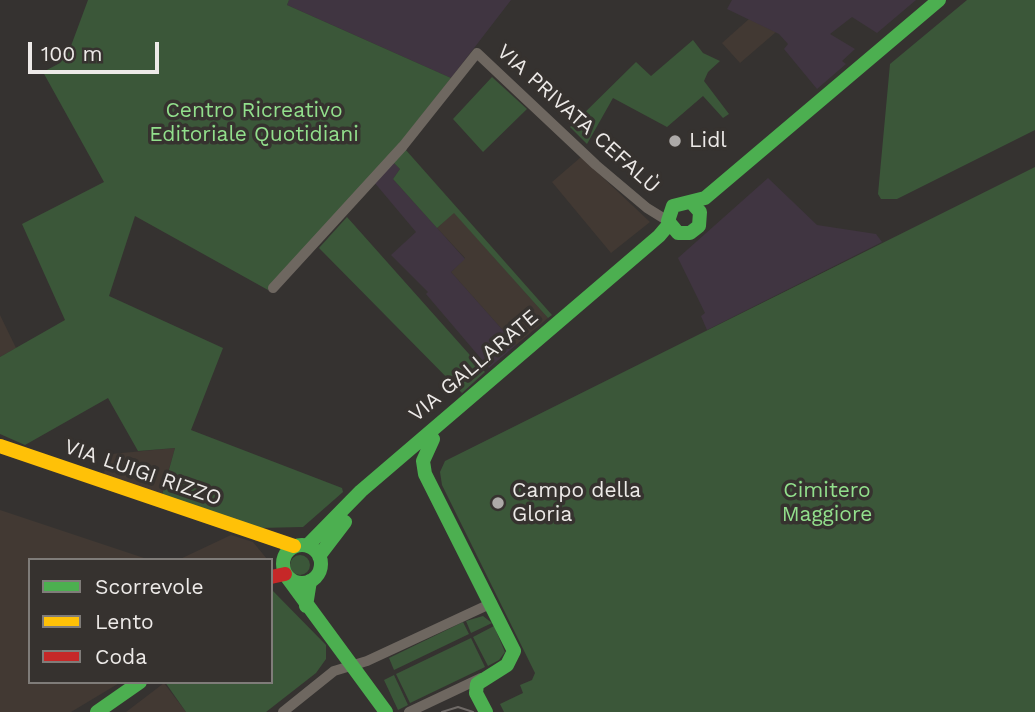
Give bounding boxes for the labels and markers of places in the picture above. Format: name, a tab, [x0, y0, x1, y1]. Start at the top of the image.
place label: Lidl	[689, 128, 727, 154]
marker: Lidl	[667, 133, 683, 149]
place label: Campo della Gloria	[512, 478, 641, 528]
marker: Campo della Gloria	[490, 495, 506, 511]

